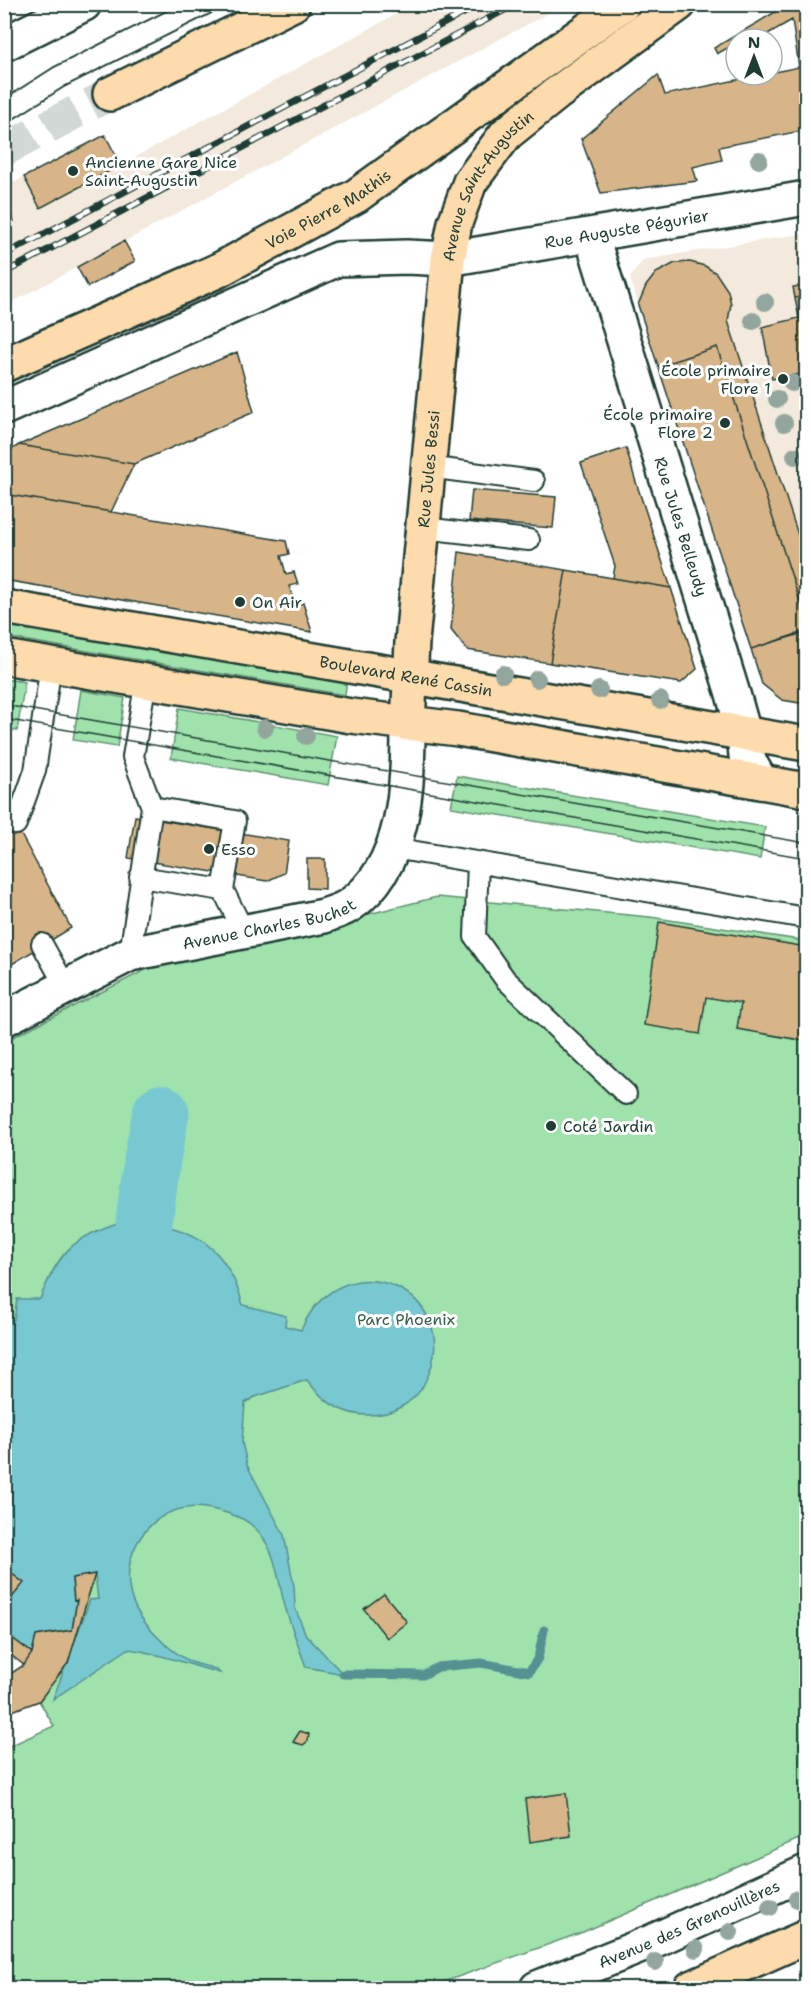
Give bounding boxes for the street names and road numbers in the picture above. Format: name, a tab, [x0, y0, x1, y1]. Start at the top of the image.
street label: Avenue Saint-Augustin	[438, 106, 538, 263]
street label: Voie Pierre Mathis	[262, 164, 395, 254]
street label: Rue Auguste Pégurier	[543, 205, 711, 253]
street label: Rue Jules Bessi	[413, 409, 445, 529]
street label: Rue Jules Belleudy	[649, 454, 712, 599]
street label: Boulevard René Cassin	[318, 651, 494, 701]
street label: Avenue Charles Buchet	[181, 894, 360, 954]
street label: Avenue des Grenouillères	[595, 1875, 783, 1973]

